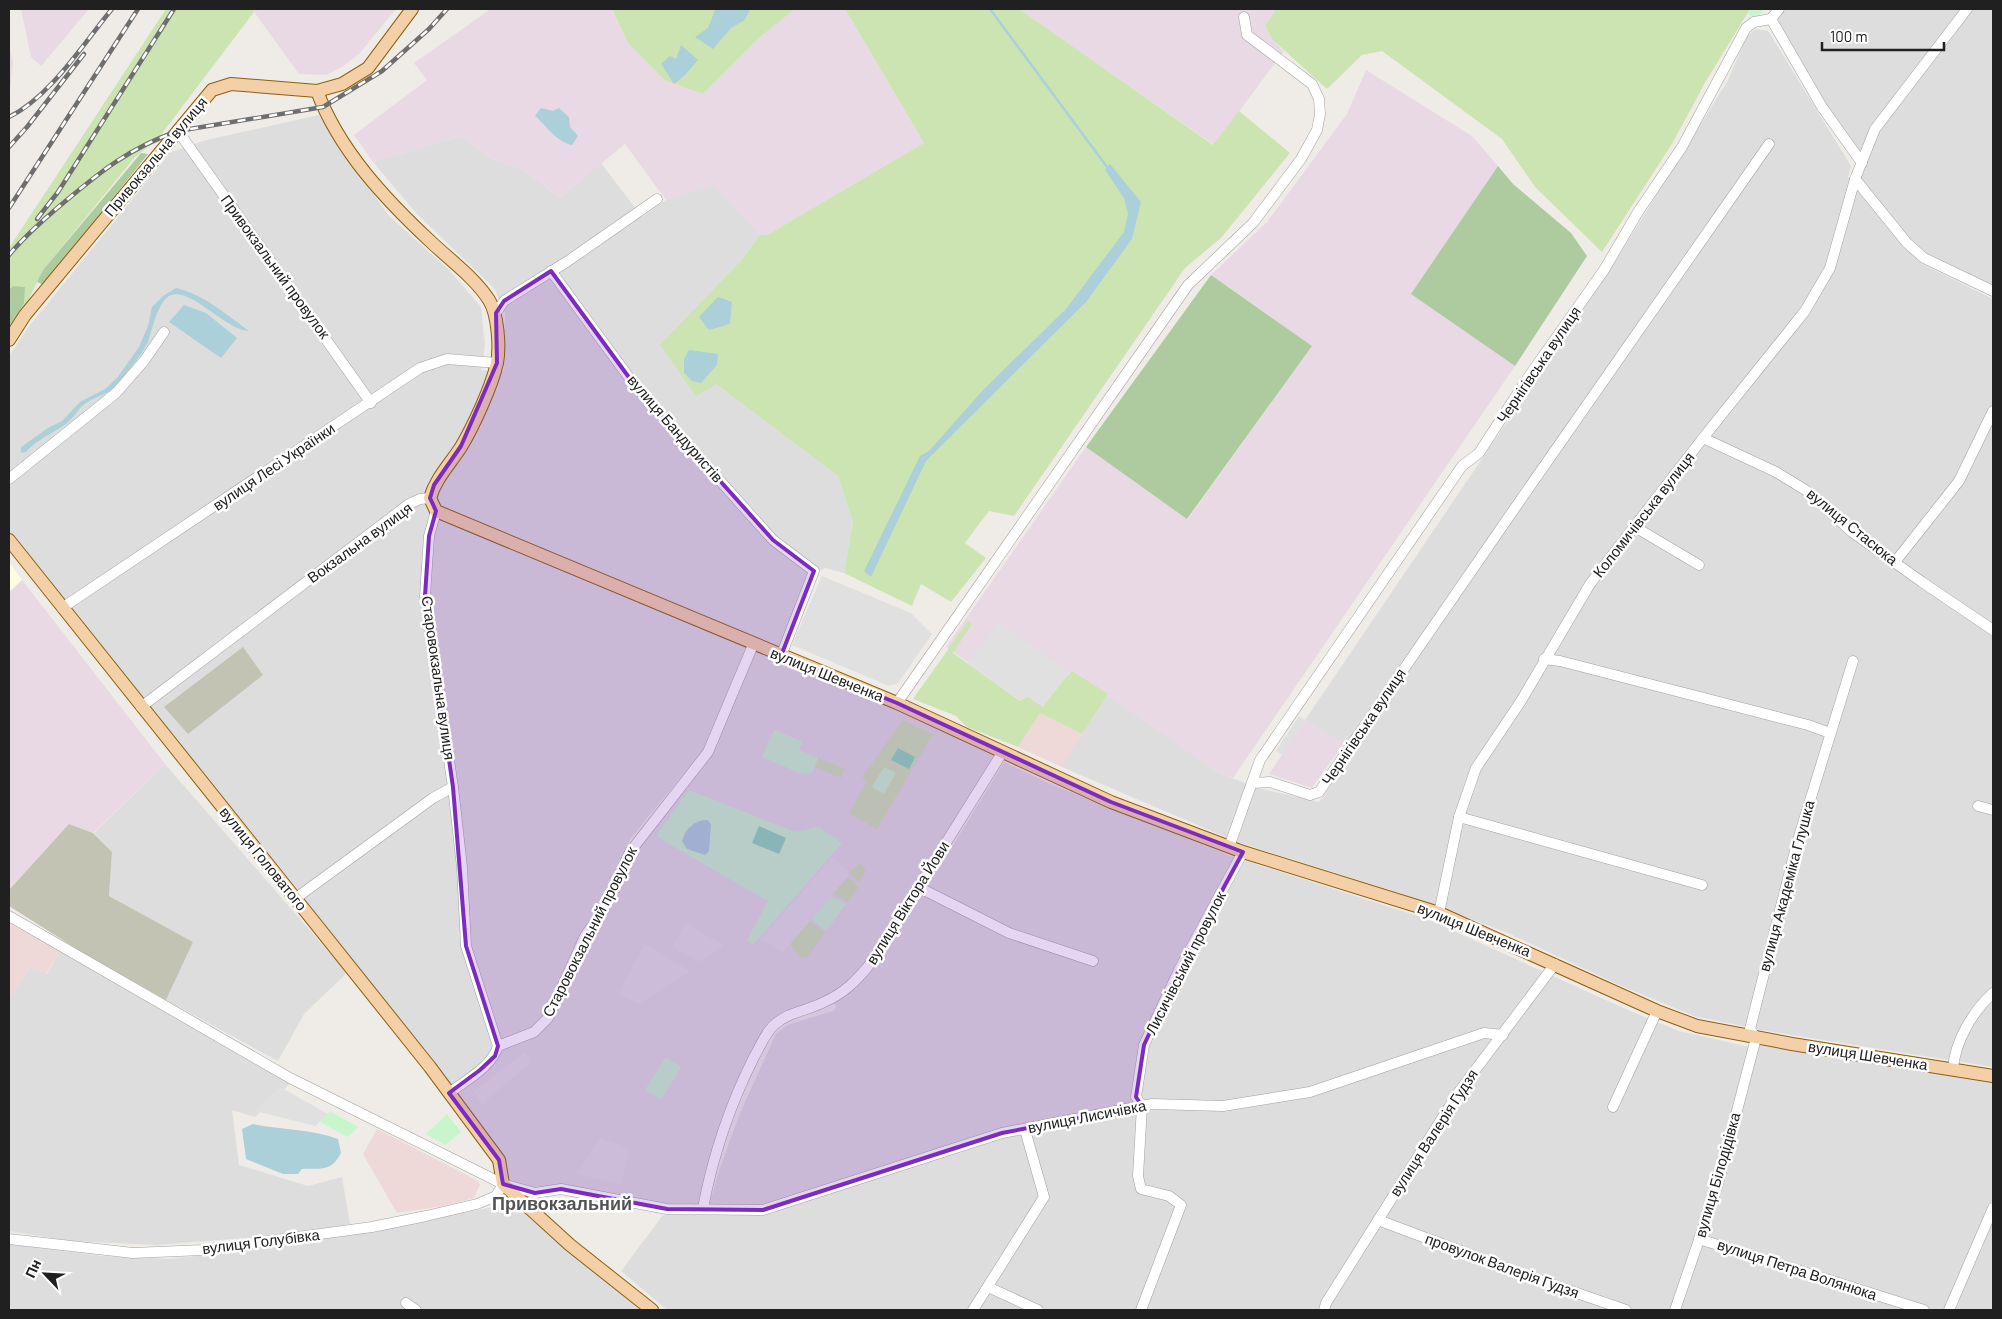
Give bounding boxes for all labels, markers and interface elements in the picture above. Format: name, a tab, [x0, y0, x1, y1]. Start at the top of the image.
scale bar	[1822, 20, 1944, 52]
text: 100 m	[1830, 27, 1868, 45]
street label: Привокзальна вулиця	[100, 93, 210, 220]
street label: Привокзальний провулок	[217, 191, 334, 342]
street label: Чернігівська вулиця	[1492, 303, 1584, 426]
street label: вулиця Бандуристів	[624, 371, 727, 486]
street label: вулиця Лесі Українки	[209, 419, 338, 514]
street label: Коломичівська вулиця	[1589, 448, 1698, 581]
street label: вулиця Стасюка	[1804, 484, 1902, 569]
street label: Вокзальна вулиця	[303, 498, 415, 586]
street label: Старовокзальна вулиця	[419, 595, 459, 761]
street label: вулиця Шевченка	[768, 643, 887, 705]
street label: Чернігівська вулиця	[1317, 665, 1409, 788]
street label: вулиця Академіка Глушка	[1754, 797, 1818, 973]
street label: вулиця Головатого	[216, 803, 311, 914]
street label: вулиця Віктора Йови	[862, 838, 952, 967]
street label: Старовокзальний провулок	[538, 843, 640, 1020]
street label: Лисичівський провулок	[1141, 888, 1229, 1037]
street label: вулиця Шевченка	[1415, 898, 1534, 960]
street label: вулиця Шевченка	[1807, 1037, 1930, 1073]
street label: вулиця Валерія Гудзя	[1385, 1066, 1481, 1199]
street label: вулиця Лисичівка	[1026, 1096, 1148, 1136]
street label: вулиця Білодідівка	[1691, 1110, 1744, 1239]
district label: Привокзальний	[492, 1192, 632, 1214]
street label: вулиця Голубівка	[201, 1225, 321, 1257]
street label: провулок Валерія Гудзя	[1423, 1229, 1582, 1301]
street label: вулиця Петра Волянюка	[1715, 1235, 1880, 1304]
north arrow	[20, 1249, 70, 1299]
text: Пн	[21, 1256, 44, 1280]

